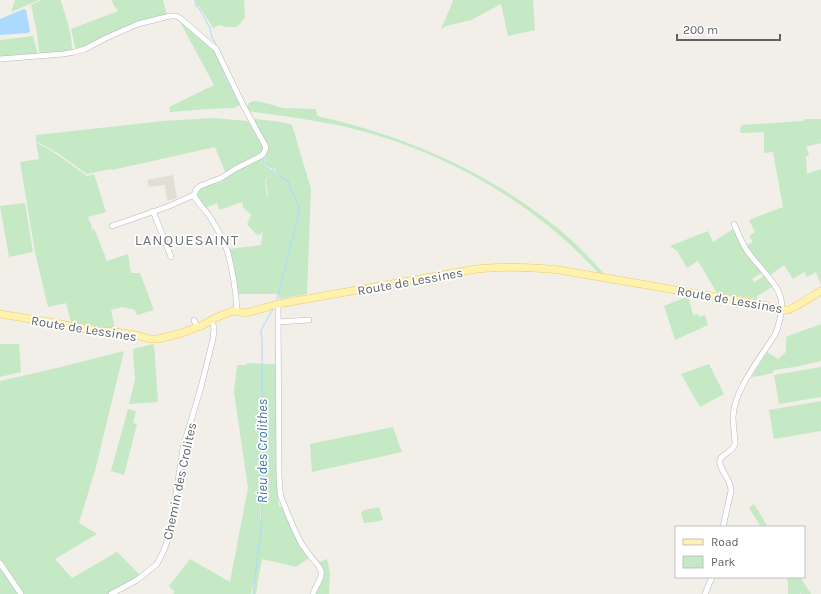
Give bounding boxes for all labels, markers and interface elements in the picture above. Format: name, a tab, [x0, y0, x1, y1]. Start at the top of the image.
scale bar	[677, 16, 780, 42]
text: 200 m	[683, 23, 718, 37]
district label: LANQUESAINT	[135, 231, 239, 249]
street label: Route de Lessines	[356, 265, 464, 298]
street label: Route de Lessines	[676, 283, 784, 316]
street label: Route de Lessines	[30, 313, 138, 344]
water label: Rieu des Crolithes	[254, 398, 271, 503]
street label: Chemin des Crolites	[160, 421, 199, 541]
legend	[675, 526, 805, 578]
text: Road	[711, 535, 739, 549]
text: Park	[711, 555, 736, 569]

